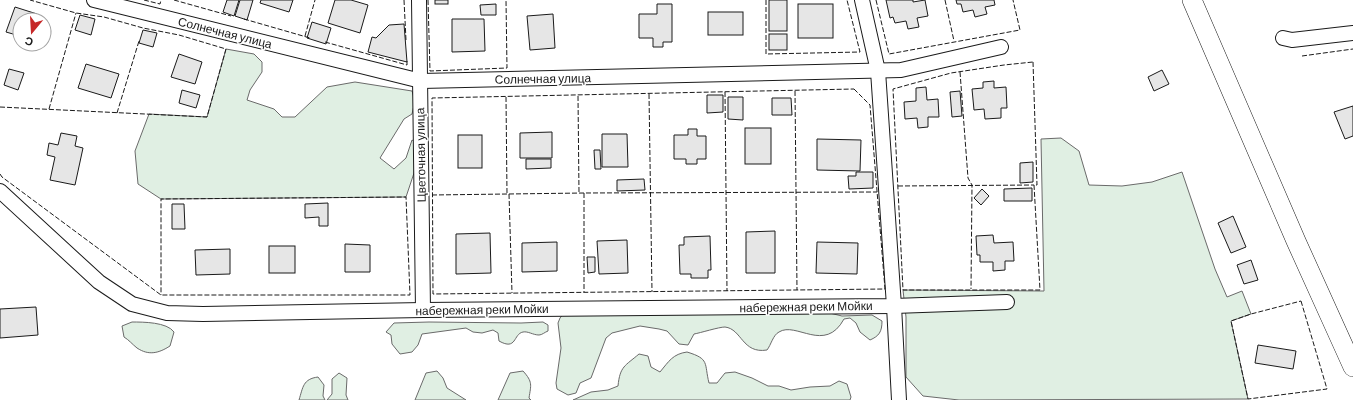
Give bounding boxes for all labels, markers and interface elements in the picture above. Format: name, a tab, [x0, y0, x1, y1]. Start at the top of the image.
north arrow	[12, 12, 52, 52]
street label: Солнечная улица	[177, 14, 274, 52]
text: С	[23, 35, 35, 49]
street label: Солнечная улица	[495, 70, 592, 87]
street label: Цветочная улица	[412, 107, 429, 202]
street label: набережная реки Мойки	[739, 298, 873, 315]
street label: набережная реки Мойки	[415, 301, 549, 318]

